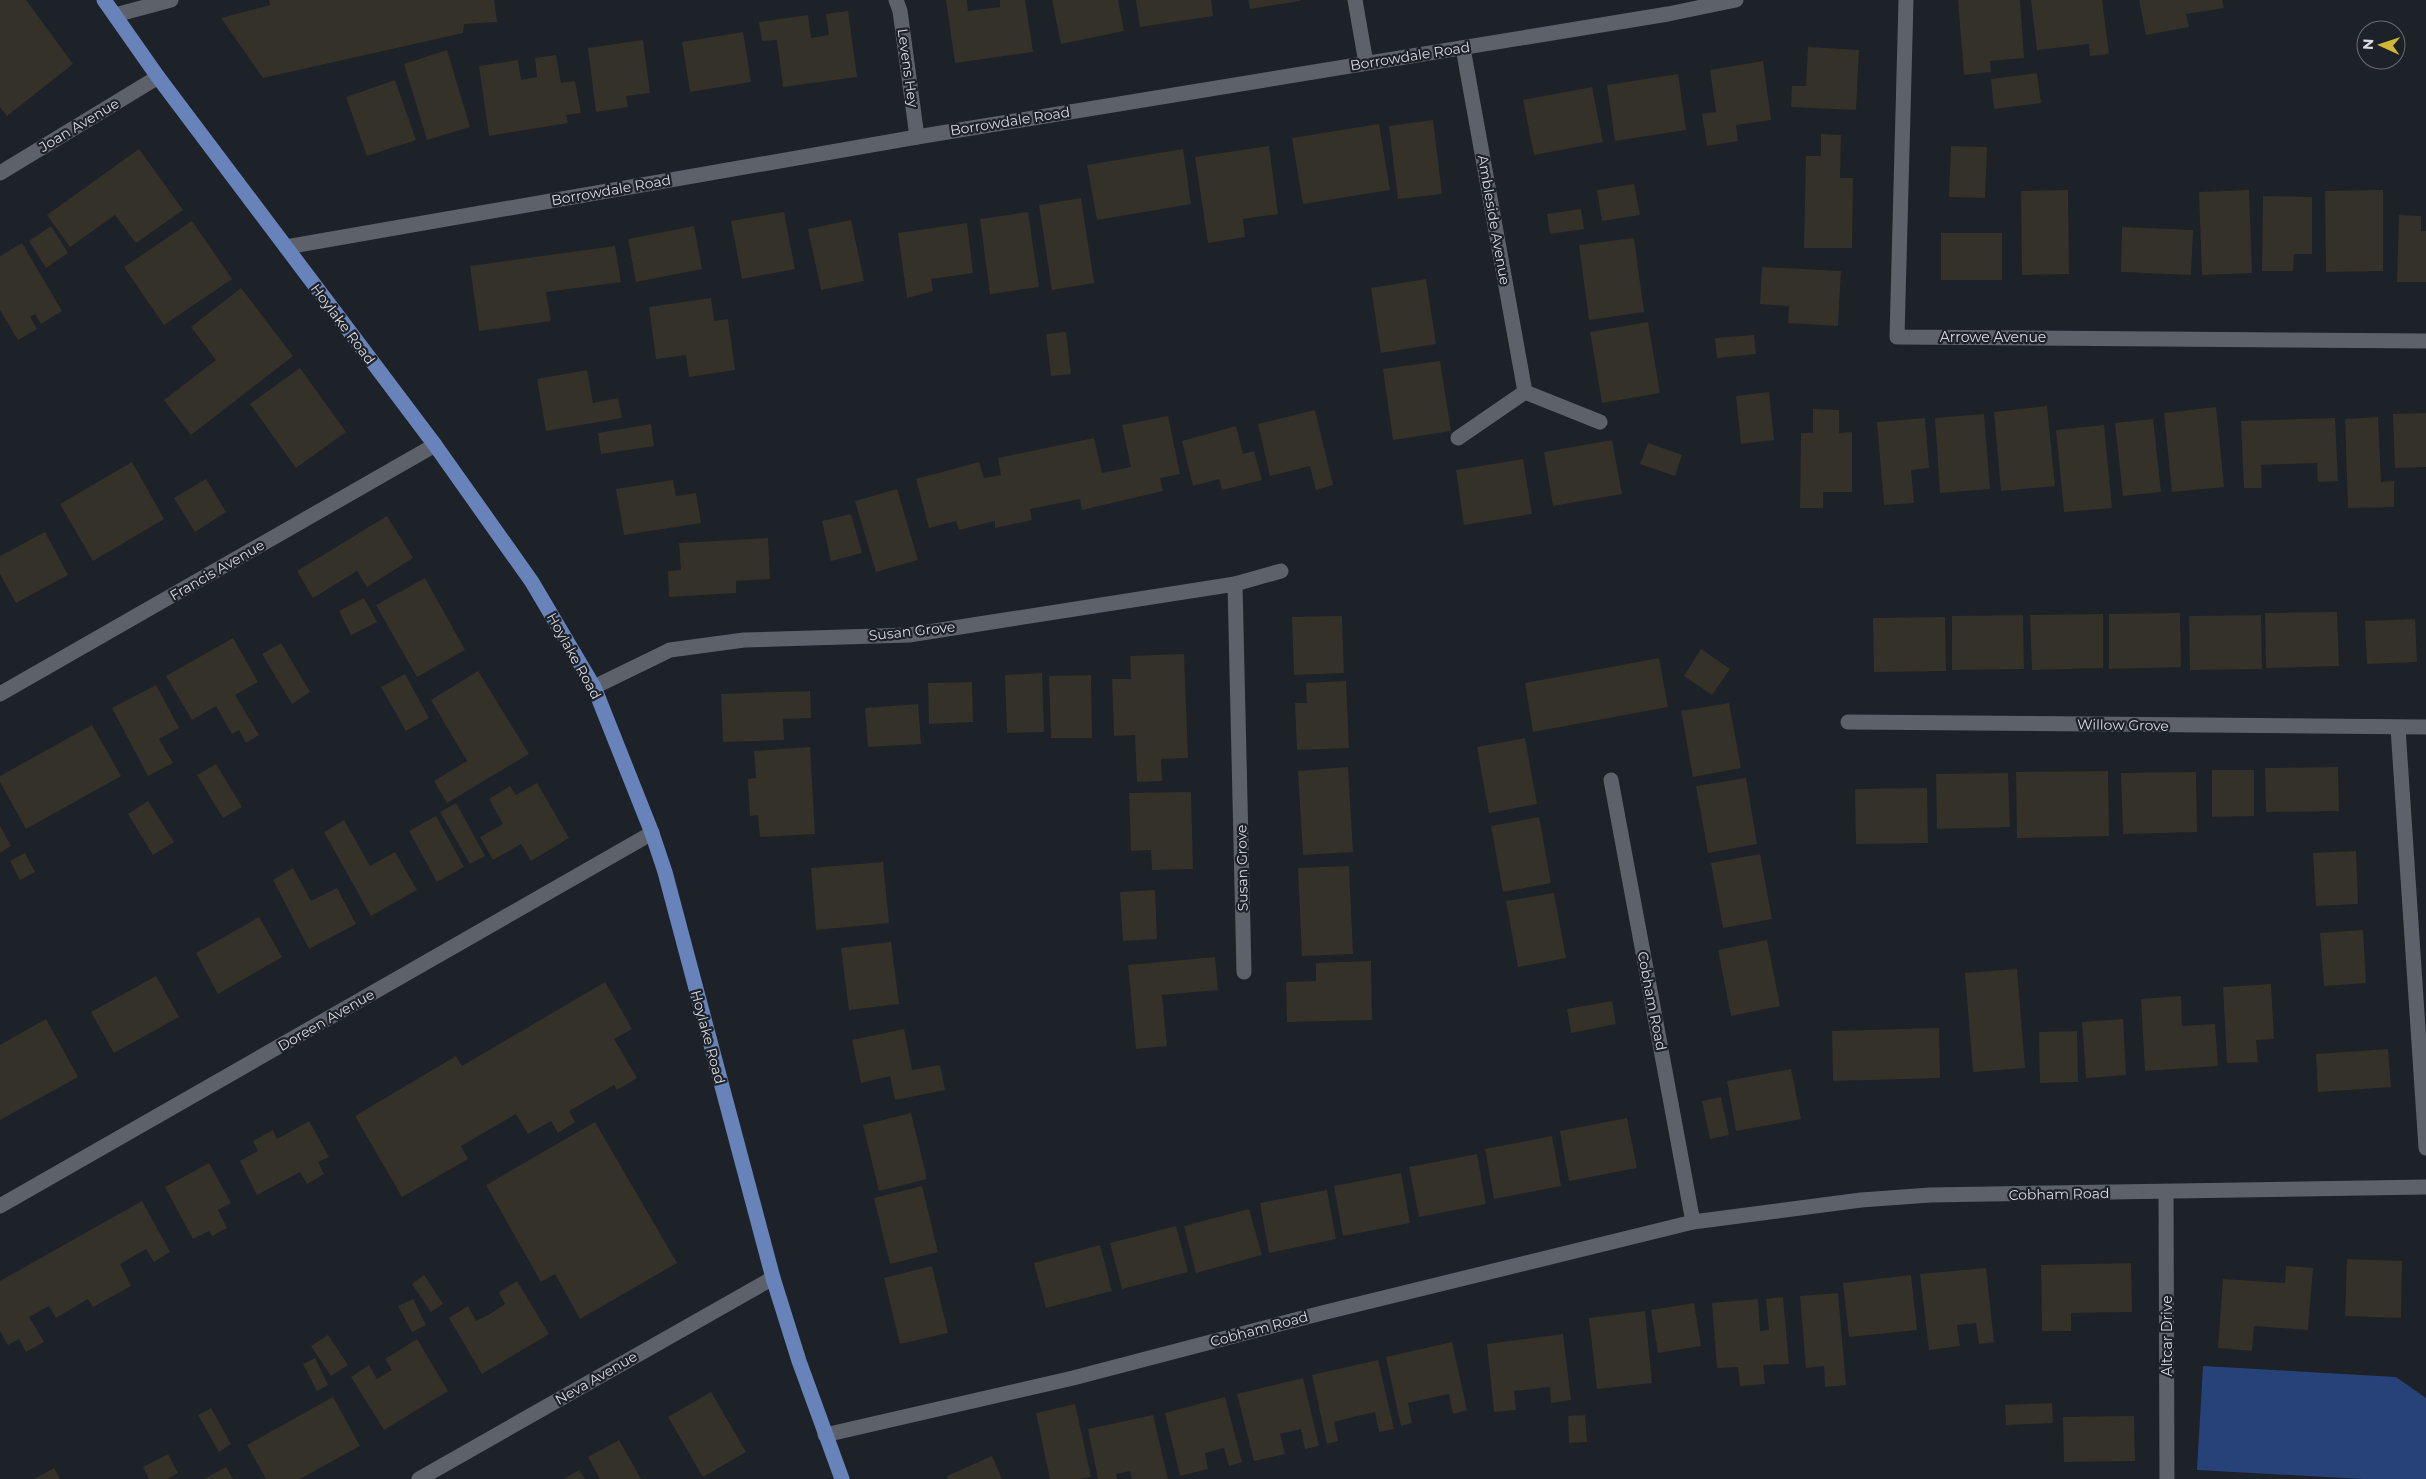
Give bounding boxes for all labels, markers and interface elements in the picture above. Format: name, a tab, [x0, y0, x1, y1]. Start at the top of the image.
north arrow	[2356, 20, 2406, 70]
street label: Levens Hey	[894, 27, 923, 109]
street label: Borrowdale Road	[1349, 38, 1471, 74]
text: N	[2359, 38, 2377, 50]
street label: Joan Avenue	[35, 94, 122, 156]
street label: Borrowdale Road	[949, 103, 1071, 139]
street label: Ambleside Avenue	[1474, 154, 1514, 286]
street label: Borrowdale Road	[550, 171, 672, 209]
street label: Hoylake Road	[307, 280, 379, 368]
street label: Arrowe Avenue	[1940, 328, 2046, 346]
street label: Francis Avenue	[166, 536, 268, 604]
street label: Hoylake Road	[543, 609, 605, 703]
street label: Susan Grove	[868, 618, 956, 644]
street label: Willow Grove	[2077, 715, 2169, 735]
street label: Susan Grove	[1232, 824, 1252, 912]
street label: Cobham Road	[1634, 950, 1670, 1052]
street label: Doreen Avenue	[274, 985, 378, 1055]
street label: Hoylake Road	[687, 988, 729, 1086]
street label: Cobham Road	[2008, 1184, 2110, 1204]
street label: Altcar Drive	[2158, 1295, 2176, 1377]
street label: Cobham Road	[1208, 1307, 1310, 1351]
street label: Neva Avenue	[552, 1347, 640, 1409]

